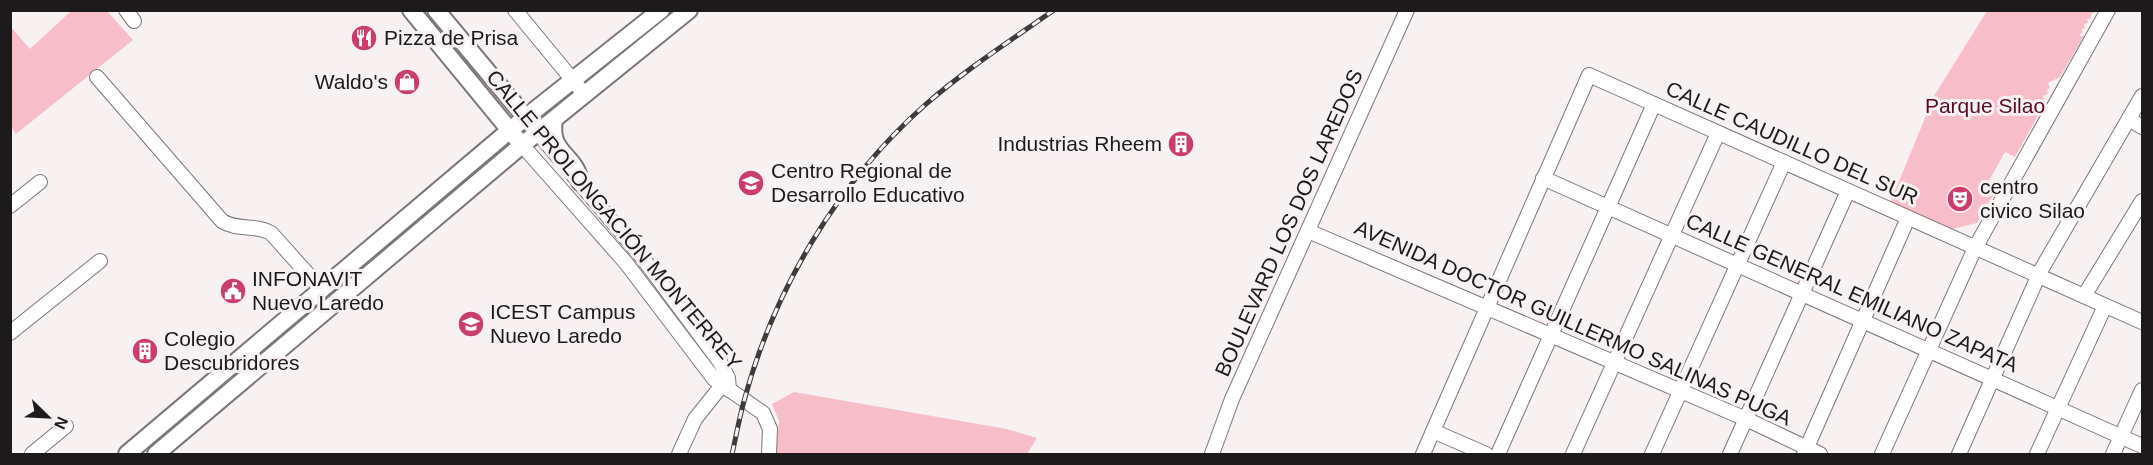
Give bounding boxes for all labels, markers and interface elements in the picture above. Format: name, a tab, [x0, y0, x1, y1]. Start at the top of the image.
restaurant icon: Pizza de Prisa	[349, 23, 379, 53]
place label: Pizza de Prisa	[384, 26, 519, 49]
street label: CALLE PROLONGACIÓN MONTERREY	[482, 65, 747, 374]
street label: BOULEVARD LOS DOS LAREDOS	[1210, 66, 1367, 380]
shop icon: Waldo's	[392, 67, 422, 97]
place label: Waldo's	[315, 70, 388, 93]
street label: CALLE CAUDILLO DEL SUR	[1663, 76, 1922, 209]
park label: Parque Silao	[1925, 94, 2045, 117]
building icon: Industrias Rheem	[1166, 129, 1196, 159]
place label: Industrias Rheem	[997, 132, 1162, 155]
place label: Centro Regional de Desarrollo Educativo	[771, 159, 965, 206]
school or university icon: Centro Regional de Desarrollo Educativo	[736, 168, 766, 198]
place label: centro civico Silao	[1980, 175, 2085, 222]
theatre icon: centro civico Silao	[1945, 184, 1975, 214]
street label: CALLE GENERAL EMILIANO ZAPATA	[1683, 209, 2022, 376]
street label: AVENIDA DOCTOR GUILLERMO SALINAS PUGA	[1351, 215, 1795, 430]
place label: INFONAVIT Nuevo Laredo	[252, 267, 384, 314]
public building icon: INFONAVIT Nuevo Laredo	[218, 276, 248, 306]
place label: ICEST Campus Nuevo Laredo	[490, 300, 636, 347]
school or university icon: ICEST Campus Nuevo Laredo	[456, 309, 486, 339]
place label: Colegio Descubridores	[164, 327, 299, 374]
building icon: Colegio Descubridores	[130, 336, 160, 366]
north arrow	[18, 387, 78, 447]
text: N	[51, 414, 71, 432]

